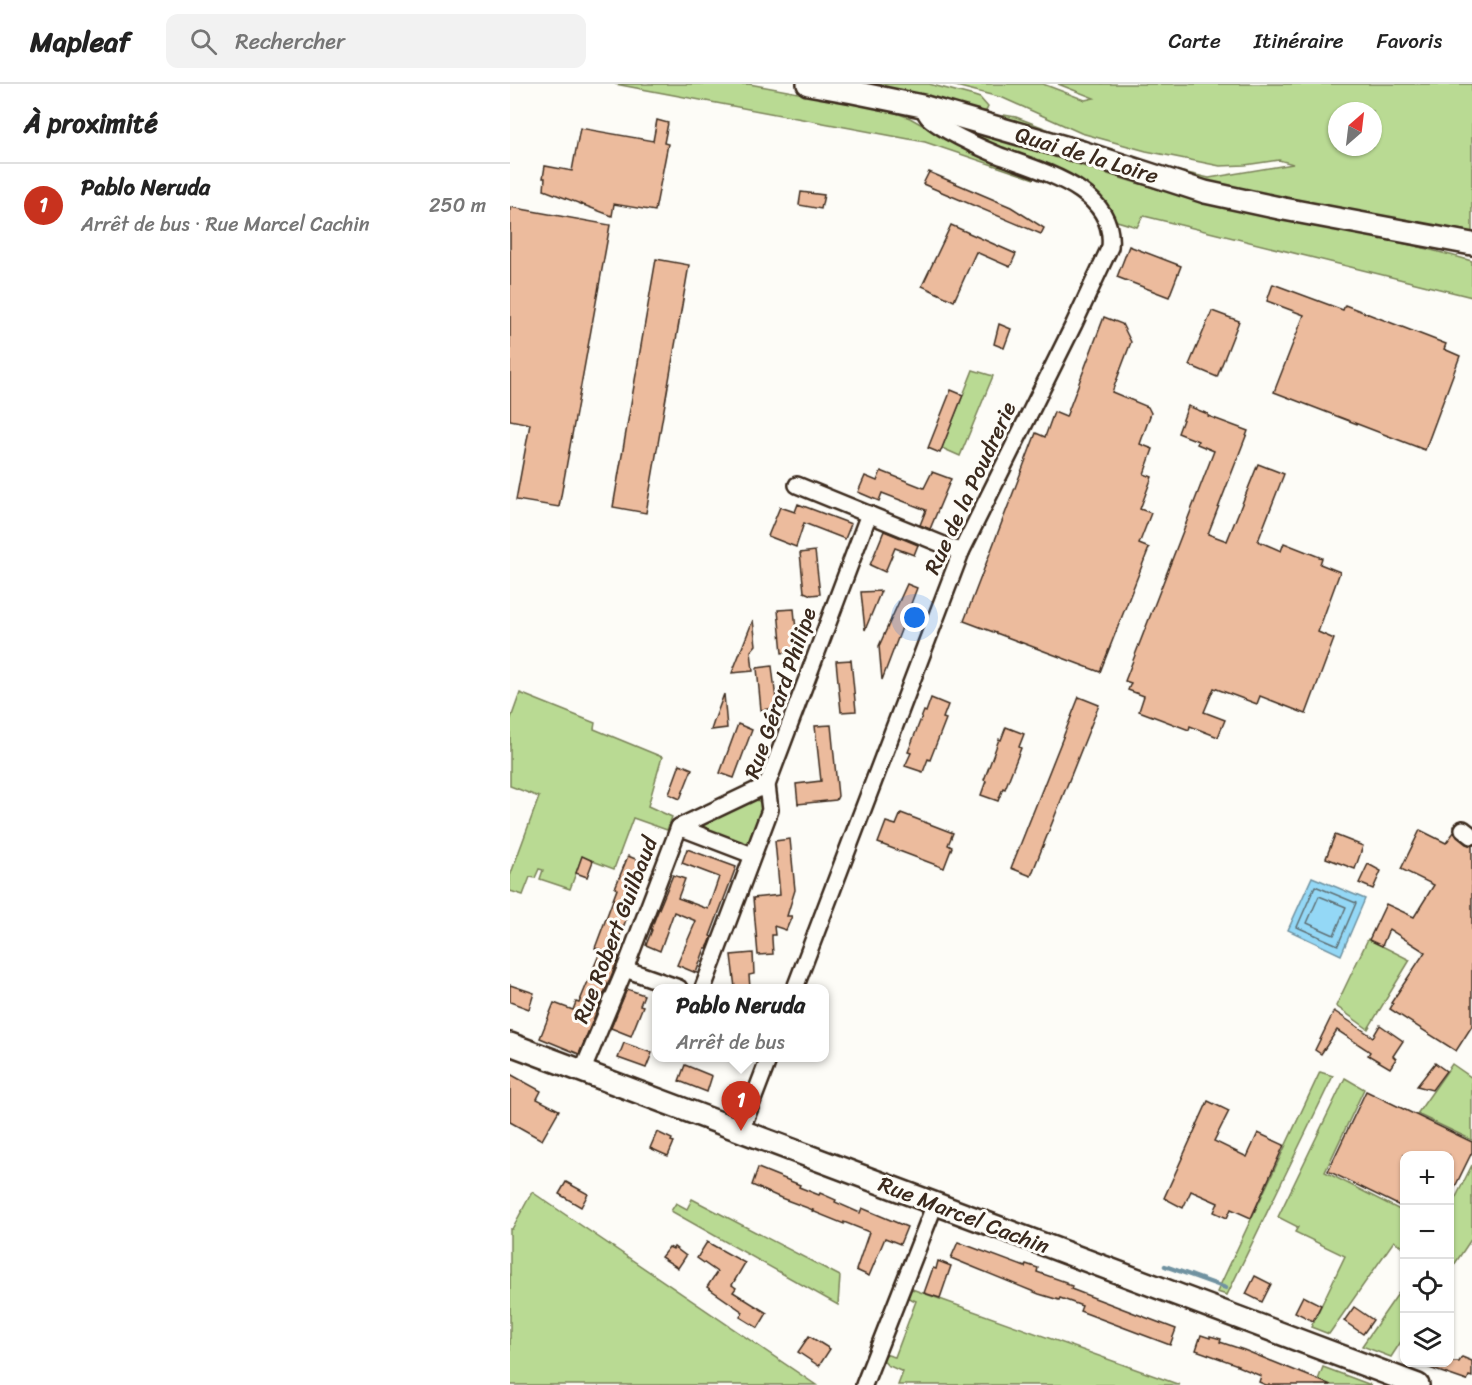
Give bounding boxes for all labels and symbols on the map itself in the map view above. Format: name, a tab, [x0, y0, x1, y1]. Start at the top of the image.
north arrow	[1328, 102, 1382, 156]
street label: Quai de la Loire	[1011, 115, 1163, 195]
street label: Rue de la Poudrerie	[913, 395, 1027, 581]
street label: Rue Gérard Philipe	[732, 602, 828, 784]
your location	[900, 603, 929, 632]
street label: Rue Robert Guilbaud	[561, 830, 669, 1029]
pin: 1	[722, 1082, 760, 1131]
street label: Rue Marcel Cachin	[873, 1164, 1055, 1266]

